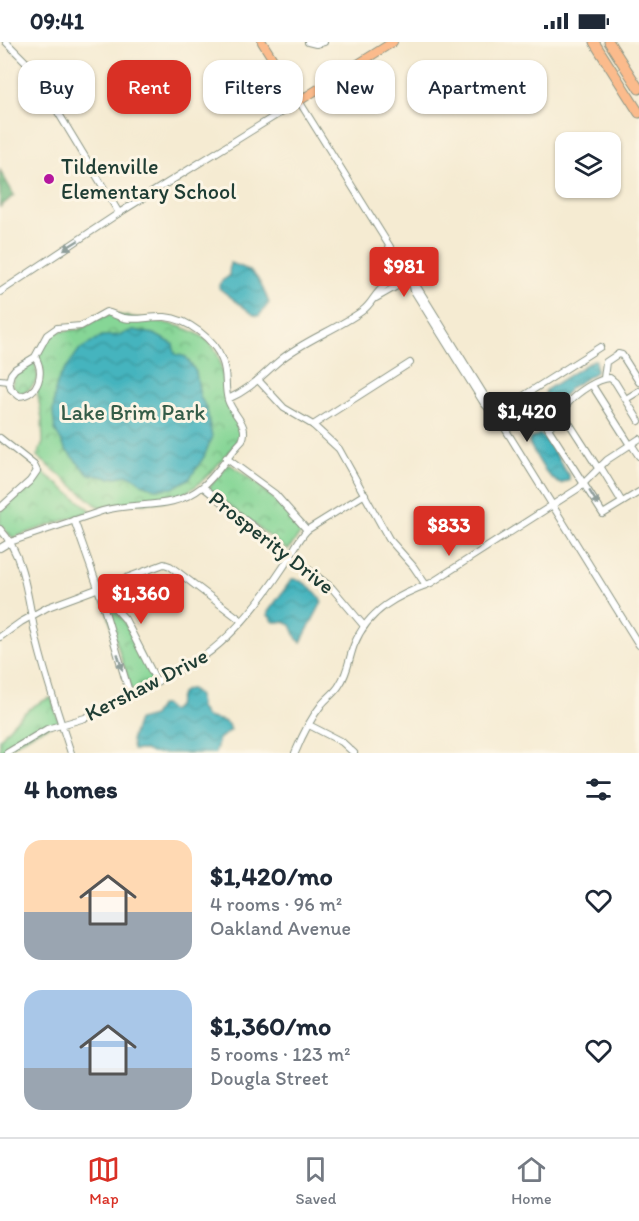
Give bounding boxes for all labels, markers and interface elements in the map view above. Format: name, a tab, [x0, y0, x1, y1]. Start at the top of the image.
text: 09:41	[30, 8, 84, 35]
chip: Buy	[18, 60, 95, 114]
chip: Rent	[107, 60, 191, 114]
chip: Filters	[203, 60, 303, 114]
chip: New	[315, 60, 395, 114]
chip: Apartment	[407, 60, 547, 114]
map controls	[555, 132, 621, 198]
button: layers	[555, 132, 621, 198]
place label: Tildenville Elementary School	[61, 153, 236, 205]
marker: Tildenville Elementary School	[42, 172, 56, 186]
one-way arrow	[63, 239, 79, 251]
pin: $981	[368, 247, 440, 298]
text: $981	[384, 254, 424, 278]
pin: $1,420	[478, 392, 576, 443]
park label: Lake Brim Park	[61, 399, 205, 426]
text: $1,420	[497, 399, 557, 423]
street label: Prosperity Drive	[204, 485, 340, 600]
one-way arrow	[588, 490, 599, 507]
pin: $833	[413, 506, 485, 557]
text: $833	[428, 513, 470, 537]
pin: $1,360	[92, 574, 190, 625]
text: $1,360	[112, 581, 170, 605]
street label: Kershaw Drive	[80, 642, 212, 727]
one-way arrow	[116, 653, 125, 671]
text: 4 homes	[24, 773, 118, 805]
icon: filters	[582, 773, 615, 806]
text: $1,420/mo	[210, 860, 333, 892]
icon: home	[72, 864, 144, 936]
icon: heart	[582, 884, 615, 917]
text: 4 rooms · 96 m²	[210, 892, 342, 916]
text: Oakland Avenue	[210, 916, 351, 940]
text: $1,360/mo	[210, 1010, 331, 1042]
icon: home	[72, 1014, 144, 1086]
icon: heart	[582, 1034, 615, 1067]
text: 5 rooms · 123 m²	[210, 1042, 351, 1066]
text: Dougla Street	[210, 1066, 328, 1090]
tab: Map	[87, 1153, 120, 1208]
tab: Saved	[295, 1153, 336, 1208]
tab: Home	[511, 1153, 552, 1208]

